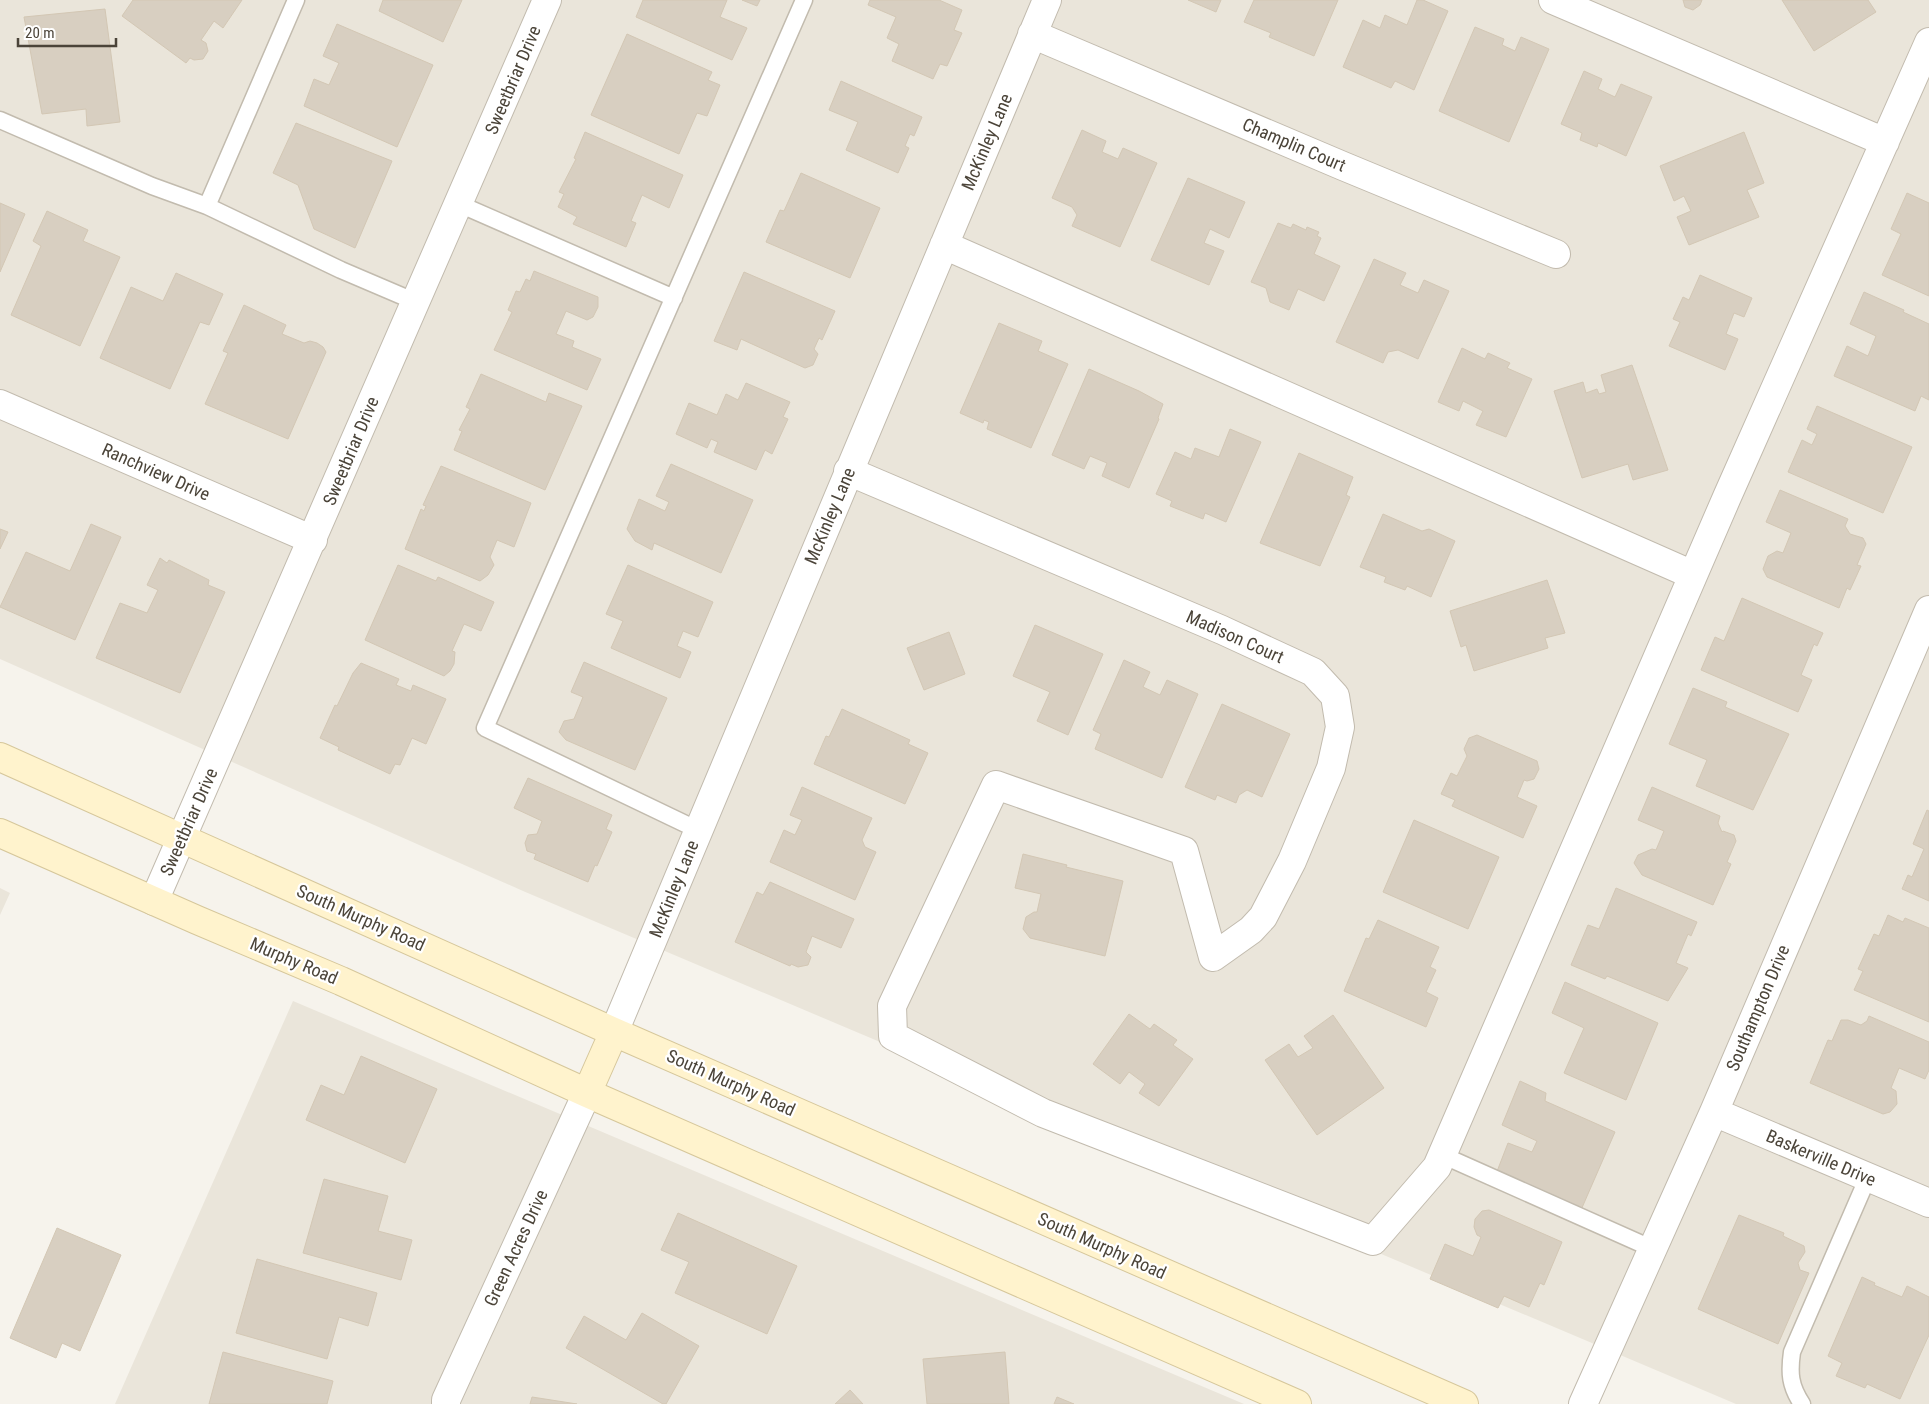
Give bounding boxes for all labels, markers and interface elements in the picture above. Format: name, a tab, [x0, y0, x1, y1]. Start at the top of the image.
scale bar	[18, 15, 115, 47]
street label: Sweetbriar Drive	[480, 22, 545, 137]
text: 20 m	[25, 24, 55, 42]
street label: McKinley Lane	[957, 90, 1016, 193]
street label: Champlin Court	[1239, 113, 1349, 176]
street label: Sweetbriar Drive	[318, 393, 383, 508]
street label: Ranchview Drive	[99, 438, 213, 505]
street label: McKinley Lane	[800, 464, 859, 567]
street label: Madison Court	[1183, 606, 1287, 667]
street label: Sweetbriar Drive	[155, 765, 222, 879]
street label: McKinley Lane	[645, 837, 703, 940]
street label: South Murphy Road	[294, 880, 429, 955]
street label: Murphy Road	[247, 933, 341, 988]
street label: Southampton Drive	[1721, 942, 1794, 1074]
street label: South Murphy Road	[664, 1045, 799, 1120]
street label: Baskerville Drive	[1763, 1125, 1879, 1190]
street label: Green Acres Drive	[479, 1186, 552, 1310]
street label: South Murphy Road	[1035, 1208, 1170, 1283]

